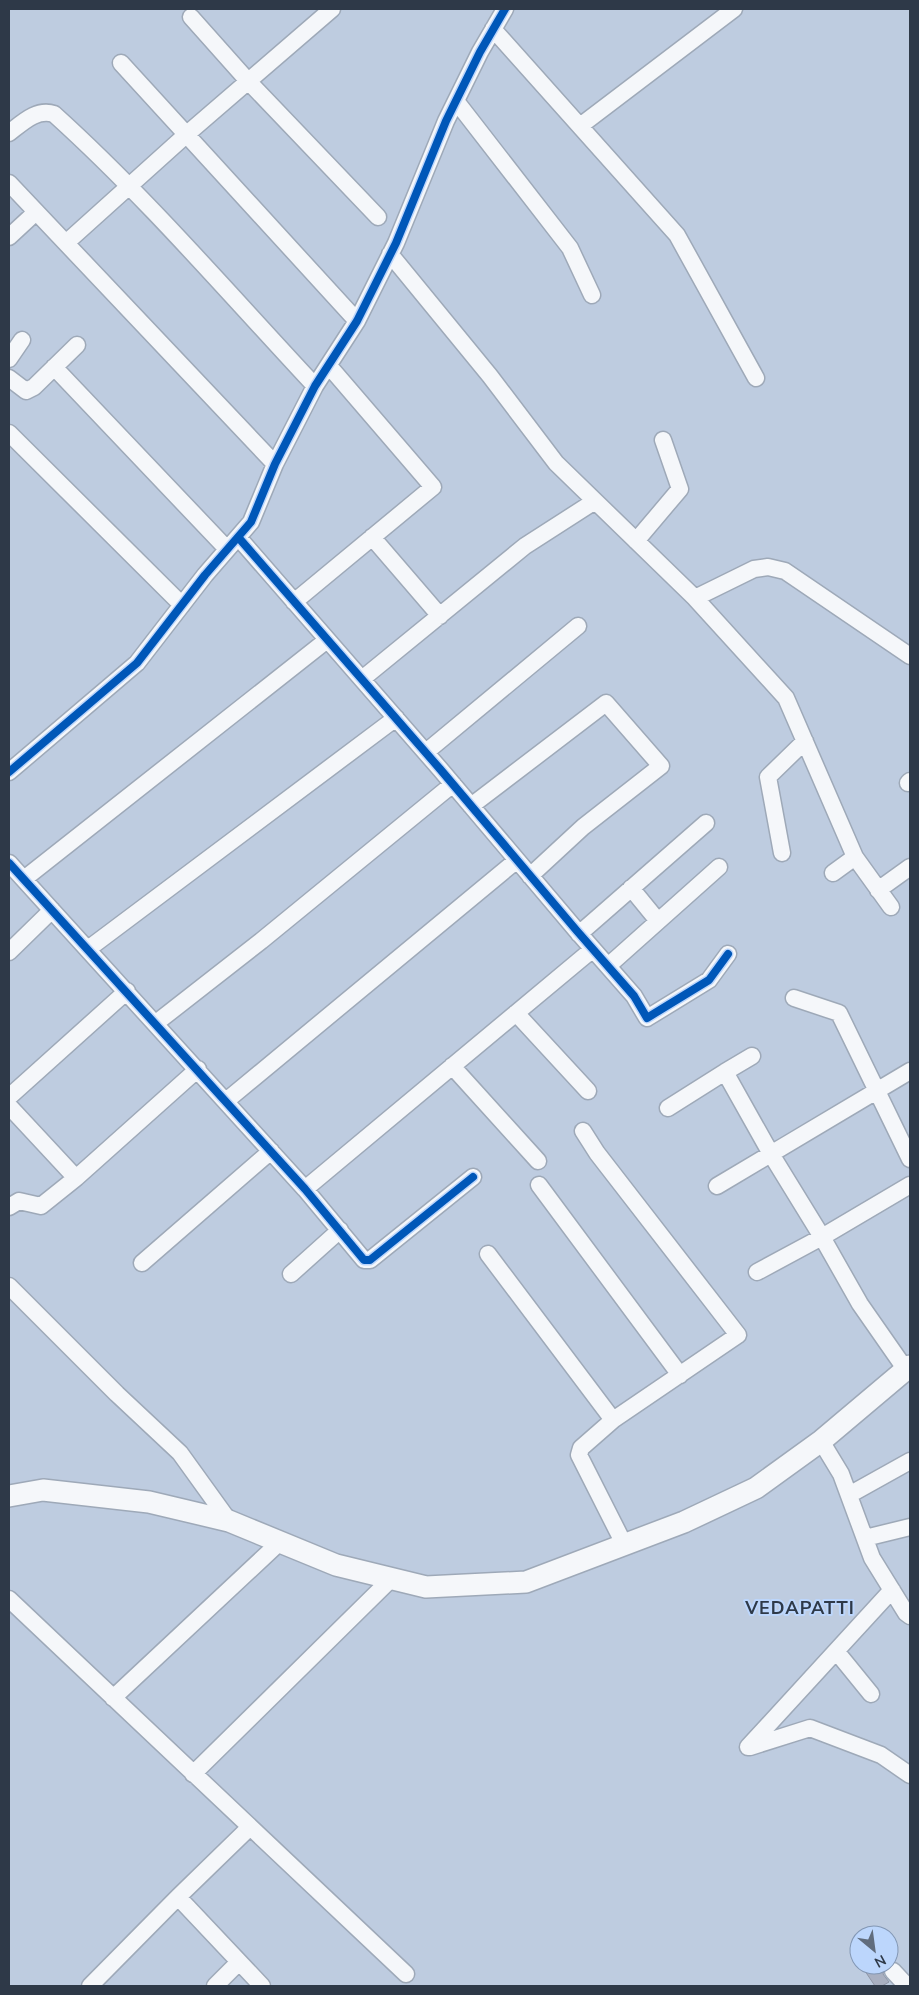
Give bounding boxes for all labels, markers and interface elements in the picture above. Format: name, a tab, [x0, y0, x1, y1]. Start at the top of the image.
district label: VEDAPATTI	[744, 1596, 855, 1620]
north arrow	[849, 1925, 899, 1975]
text: N	[871, 1950, 889, 1972]

